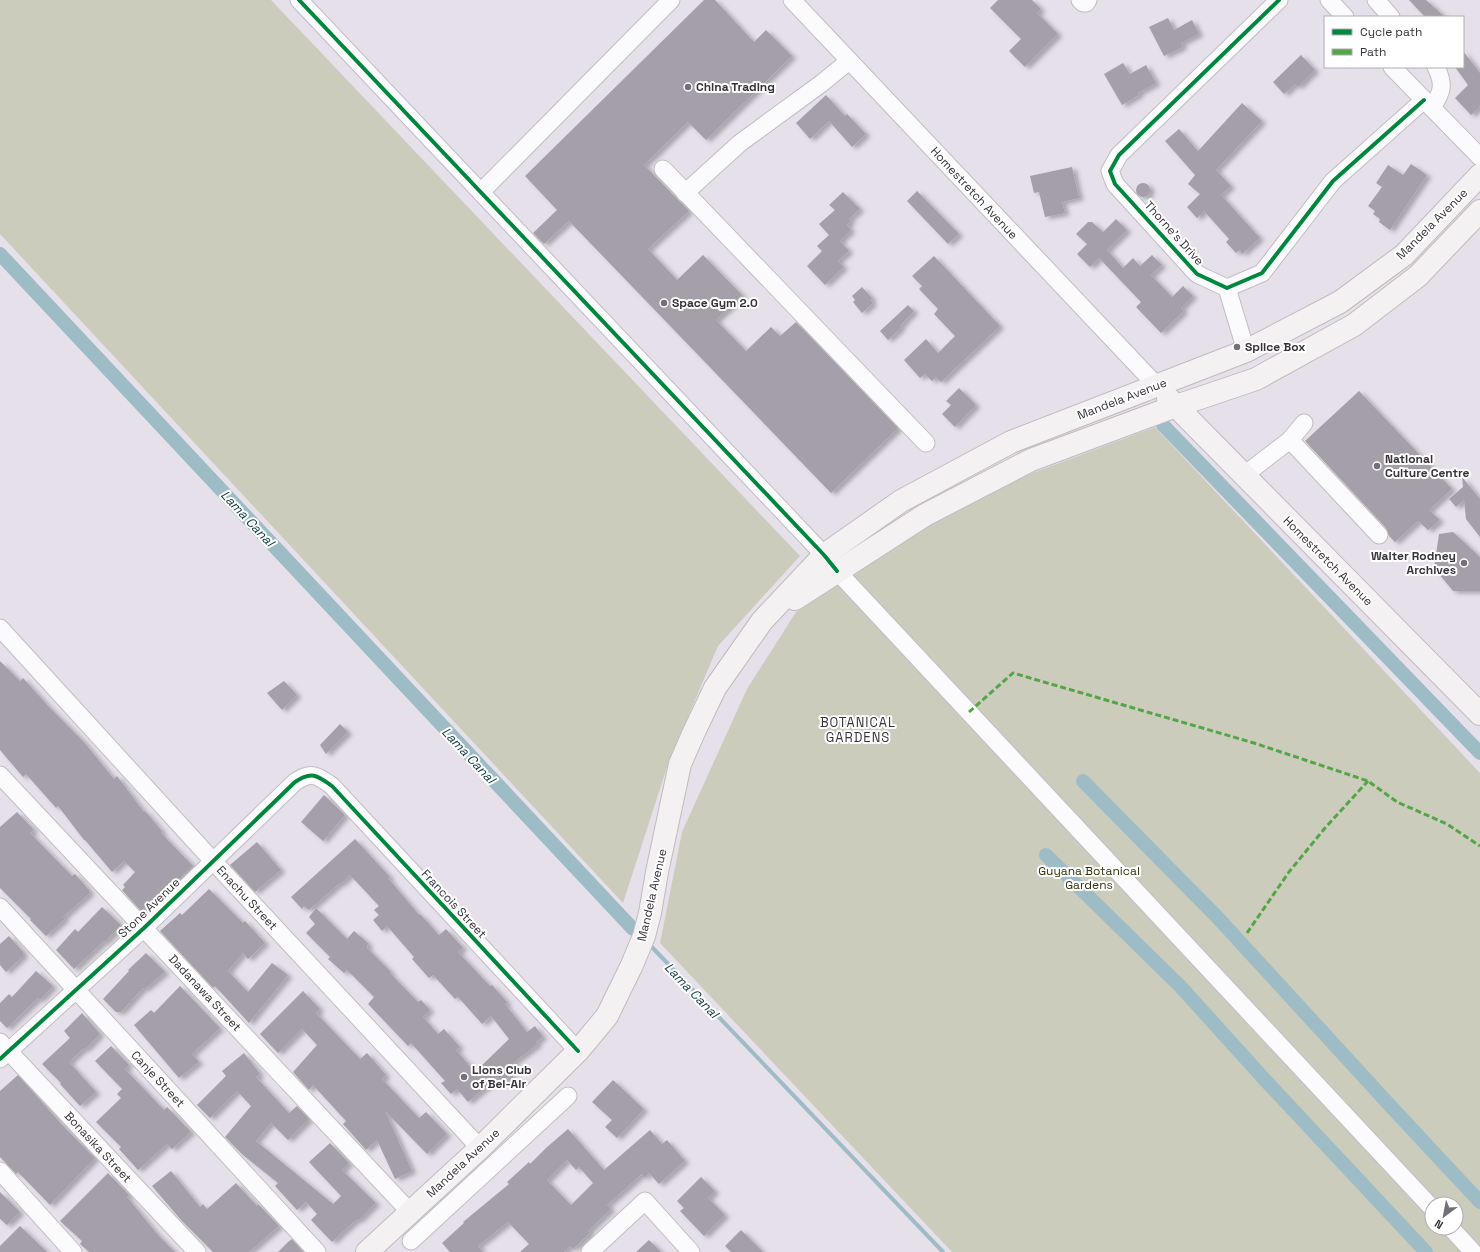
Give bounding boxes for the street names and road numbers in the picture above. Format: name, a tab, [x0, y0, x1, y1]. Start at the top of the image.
street label: Homestretch Avenue	[927, 143, 1021, 243]
street label: Mandela Avenue	[1393, 185, 1471, 263]
street label: Thorne's Drive	[1141, 197, 1207, 269]
street label: Mandela Avenue	[1075, 375, 1169, 423]
street label: Homestretch Avenue	[1280, 513, 1376, 609]
street label: Mandela Avenue	[634, 847, 670, 943]
street label: Enachu Street	[213, 862, 281, 934]
street label: Francois Street	[418, 866, 490, 942]
street label: Stone Avenue	[115, 875, 183, 941]
street label: Dadanawa Street	[165, 951, 245, 1035]
street label: Canje Street	[128, 1047, 188, 1111]
street label: Bonasika Street	[61, 1108, 135, 1186]
street label: Mandela Avenue	[423, 1125, 503, 1201]

